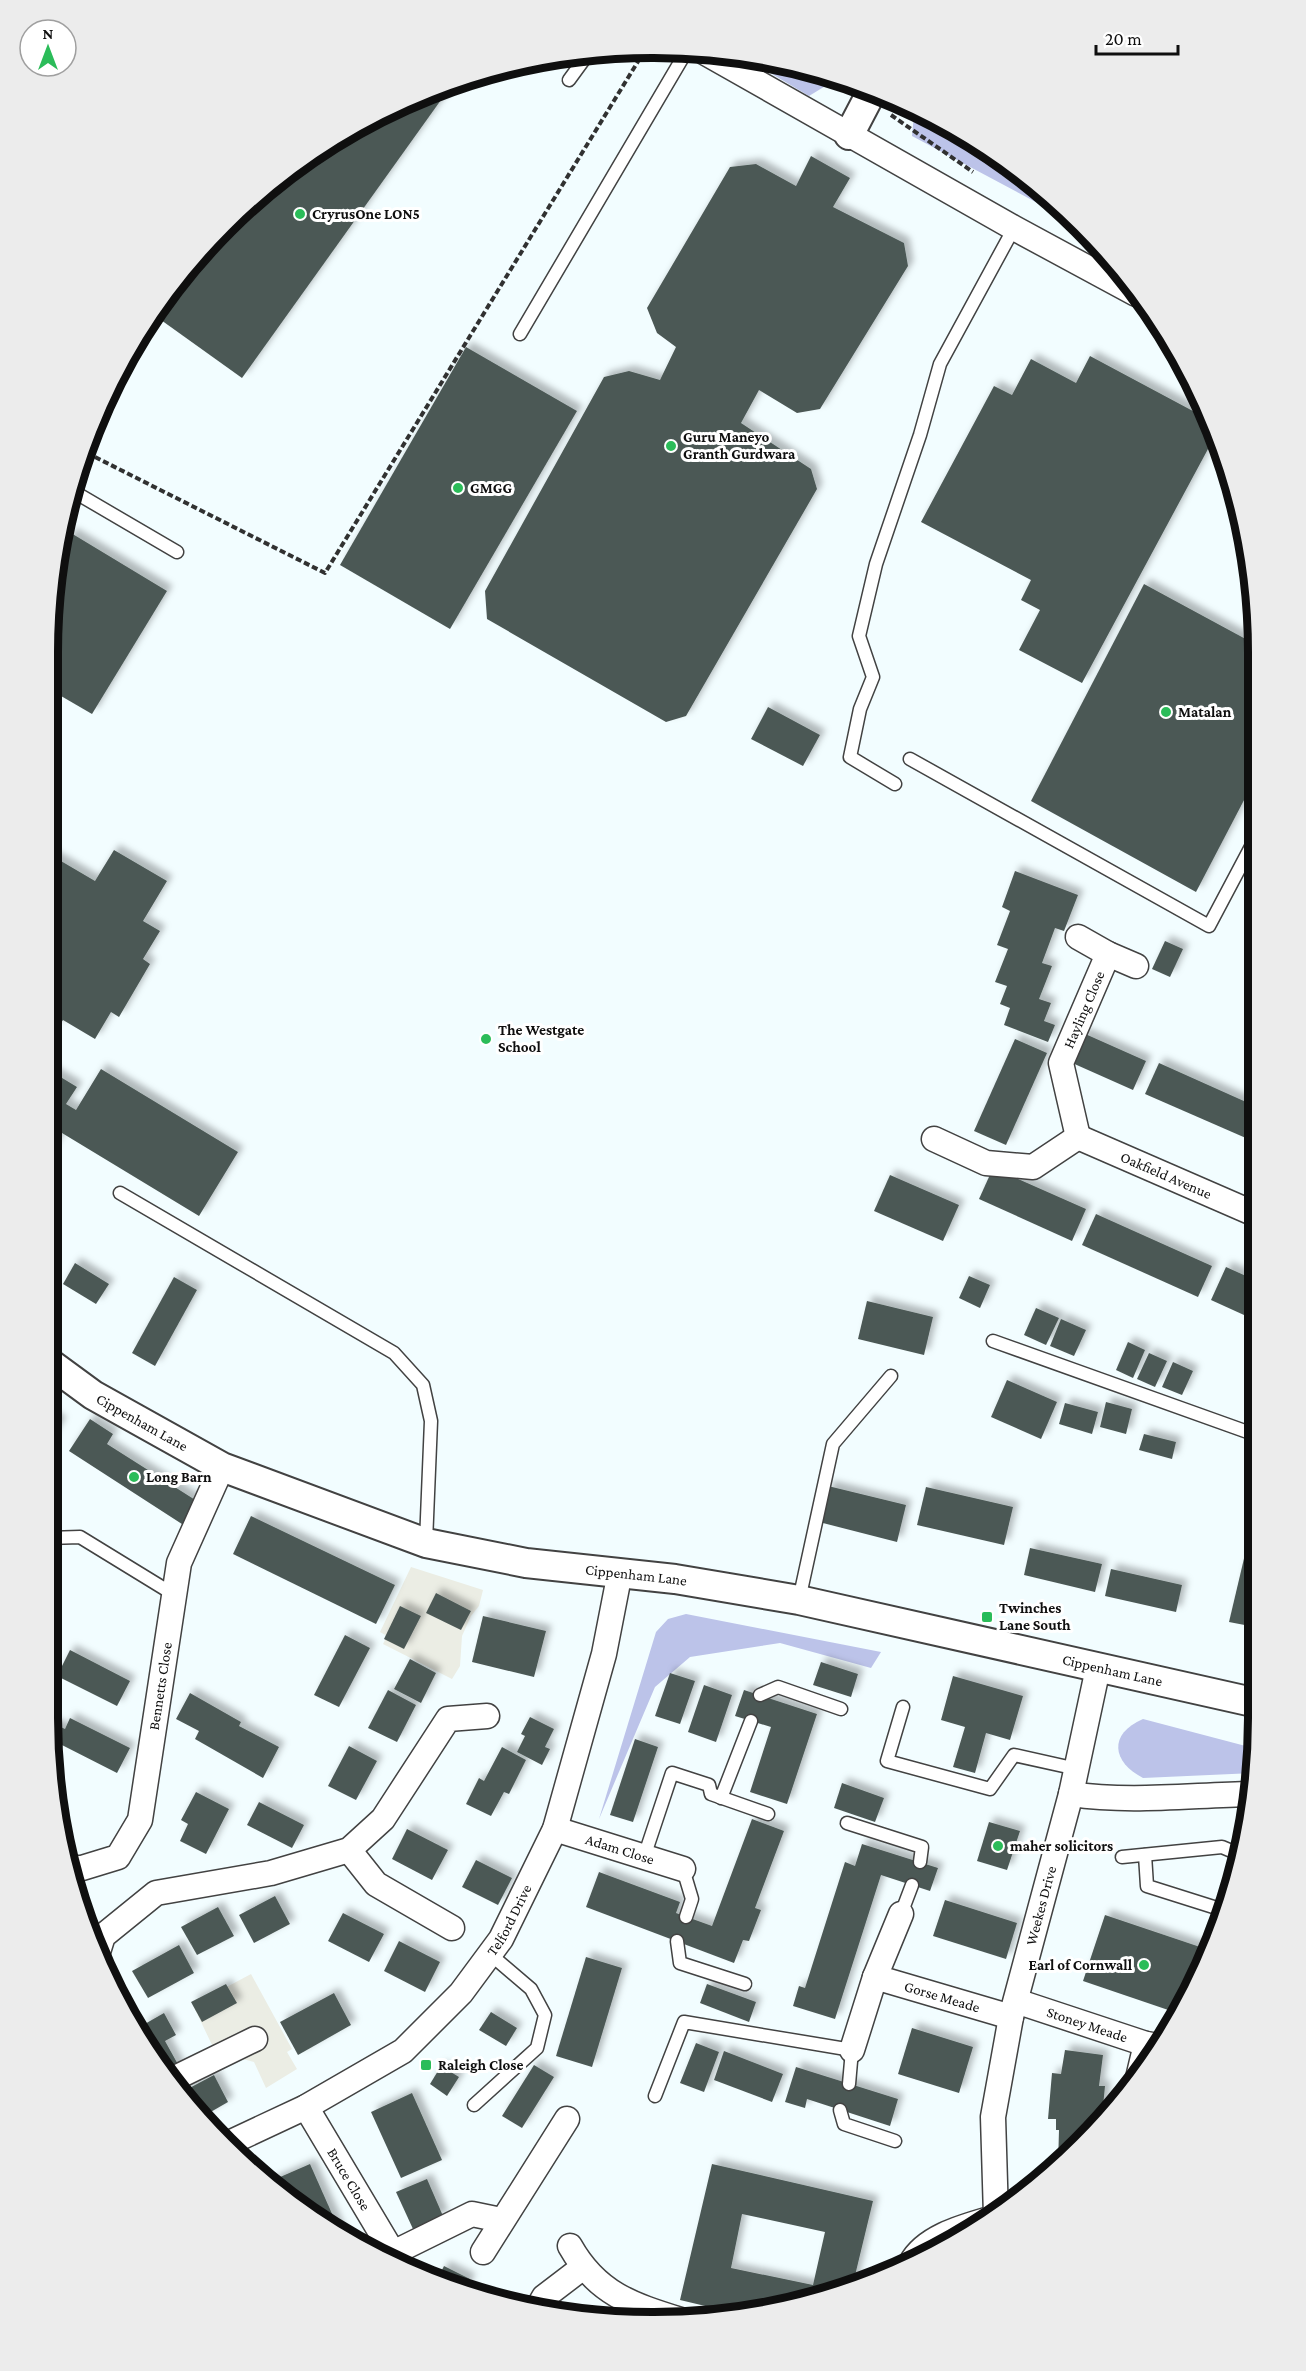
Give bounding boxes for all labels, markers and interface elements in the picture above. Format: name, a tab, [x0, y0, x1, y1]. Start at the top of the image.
north arrow	[18, 18, 78, 78]
scale bar	[1096, 18, 1178, 56]
text: N	[43, 25, 54, 42]
text: 20 m	[1105, 29, 1142, 49]
place label: CryrusOne LON5	[312, 206, 420, 222]
marker: CryrusOne LON5	[293, 207, 307, 221]
place label: Guru Maneyo Granth Gurdwara	[683, 429, 796, 462]
marker: Guru Maneyo Granth Gurdwara	[664, 439, 678, 453]
place label: GMGG	[470, 480, 512, 496]
marker: GMGG	[451, 481, 465, 495]
place label: Matalan	[1178, 704, 1232, 720]
marker: Matalan	[1159, 705, 1173, 719]
street label: Hayling Close	[1060, 968, 1108, 1051]
place label: The Westgate School	[498, 1022, 584, 1055]
marker: The Westgate School	[479, 1032, 493, 1046]
street label: Oakfield Avenue	[1118, 1148, 1214, 1202]
street label: Cippenham Lane	[94, 1390, 191, 1454]
place label: Long Barn	[146, 1469, 212, 1485]
marker: Long Barn	[127, 1470, 141, 1484]
street label: Cippenham Lane	[584, 1561, 689, 1589]
place label: Twinches Lane South	[999, 1600, 1071, 1633]
marker: Twinches Lane South	[980, 1610, 994, 1624]
street label: Bennetts Close	[146, 1641, 175, 1731]
street label: Cippenham Lane	[1061, 1651, 1164, 1690]
street label: Adam Close	[584, 1831, 657, 1868]
place label: maher solicitors	[1010, 1838, 1113, 1854]
marker: maher solicitors	[991, 1839, 1005, 1853]
street label: Weekes Drive	[1023, 1864, 1059, 1947]
street label: Telford Drive	[483, 1882, 535, 1959]
place label: Earl of Cornwall	[1028, 1957, 1133, 1973]
marker: Earl of Cornwall	[1137, 1958, 1151, 1972]
street label: Gorse Meade	[902, 1978, 982, 2016]
street label: Stoney Meade	[1045, 2004, 1130, 2045]
place label: Raleigh Close	[438, 2057, 523, 2073]
marker: Raleigh Close	[419, 2058, 433, 2072]
street label: Bruce Close	[324, 2145, 374, 2214]

